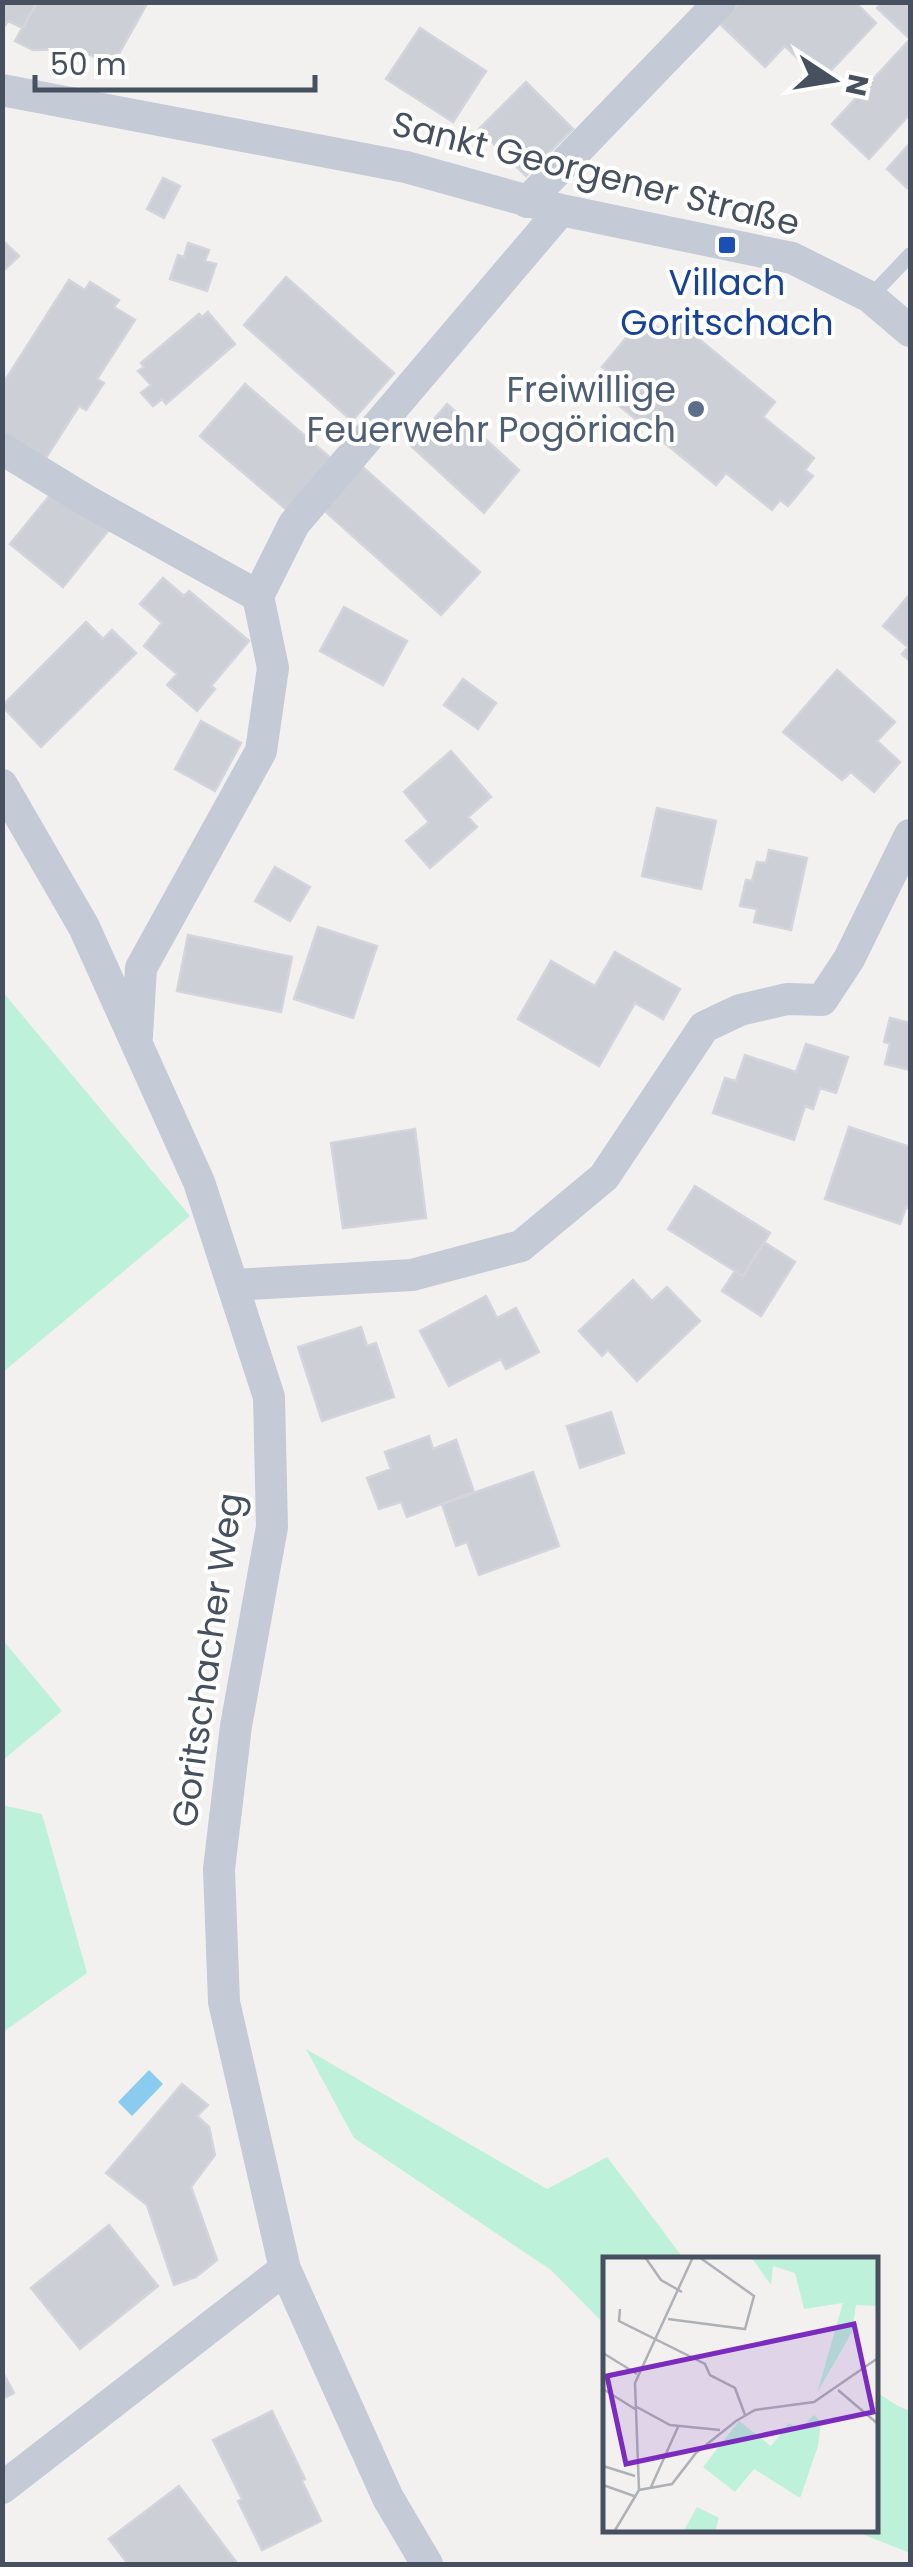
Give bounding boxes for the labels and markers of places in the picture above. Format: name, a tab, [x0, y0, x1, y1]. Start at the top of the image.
marker: Villach Goritschach	[716, 234, 738, 256]
place label: Villach Goritschach	[620, 258, 834, 347]
place label: Freiwillige Feuerwehr Pogöriach	[307, 365, 676, 454]
marker: Freiwillige Feuerwehr Pogöriach	[685, 398, 707, 420]

